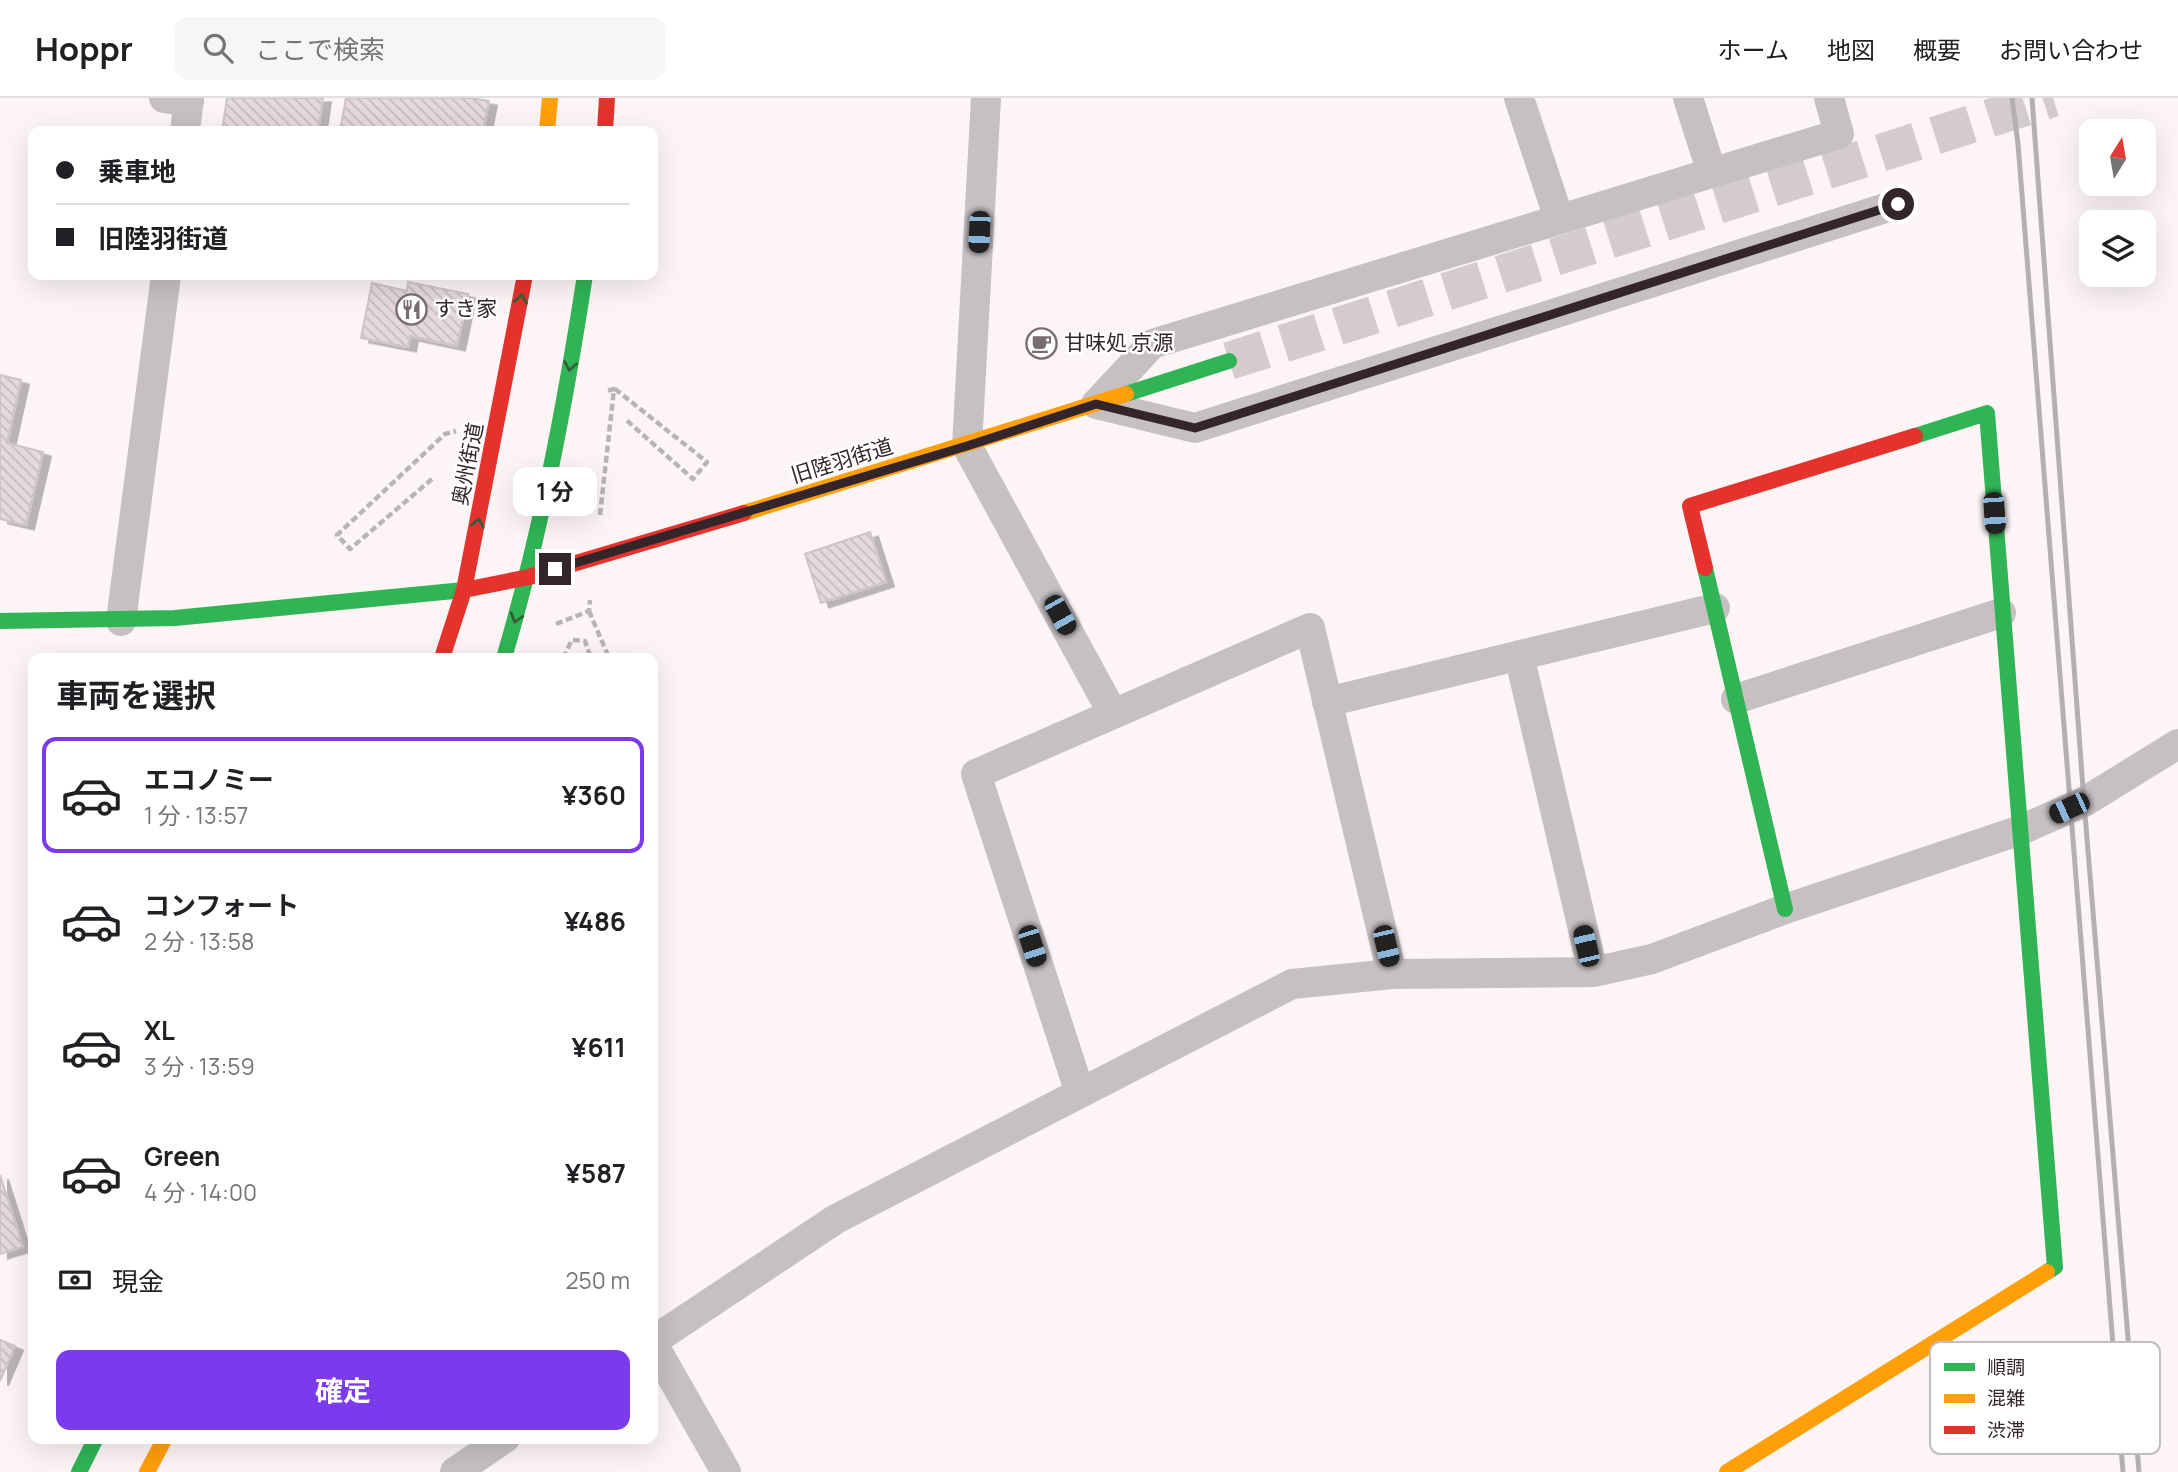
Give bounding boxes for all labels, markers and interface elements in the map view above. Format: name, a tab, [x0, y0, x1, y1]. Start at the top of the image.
search box	[175, 17, 665, 80]
text: Hoppr	[35, 26, 133, 71]
icon: search	[199, 29, 237, 67]
text: ここで検索	[255, 31, 385, 67]
text: ホーム	[1718, 33, 1789, 66]
text: 地図	[1827, 33, 1875, 66]
text: 概要	[1913, 33, 1961, 66]
text: お問い合わせ	[1999, 33, 2143, 66]
north arrow	[2079, 119, 2156, 196]
map controls	[2079, 119, 2156, 287]
text: 乗車地	[98, 153, 176, 189]
route start	[1882, 188, 1914, 220]
car	[968, 210, 991, 254]
button: layers	[2079, 210, 2156, 287]
text: 旧陸羽街道	[98, 220, 228, 256]
restaurant icon: すき家	[394, 292, 428, 326]
place label: すき家	[434, 294, 497, 322]
one-way arrow	[514, 294, 529, 305]
cafe icon: 甘味処 京源	[1024, 326, 1058, 360]
place label: 甘味処 京源	[1064, 328, 1173, 356]
one-way arrow	[564, 360, 579, 372]
street label: 奥州街道	[445, 420, 489, 508]
street label: 旧陸羽街道	[787, 431, 896, 489]
callout: 1 分	[513, 468, 597, 517]
text: 1 分	[536, 475, 574, 507]
car	[1983, 491, 2006, 535]
one-way arrow	[469, 517, 484, 529]
route end	[539, 553, 571, 585]
car	[1041, 592, 1080, 638]
one-way arrow	[510, 611, 525, 623]
text: 車両を選択	[56, 673, 216, 717]
text: エコノミー	[144, 761, 274, 797]
icon: car	[60, 764, 123, 827]
text: ¥360	[562, 777, 626, 813]
car	[2046, 790, 2093, 826]
text: 1 分 · 13:57	[144, 799, 248, 831]
text: コンフォート	[144, 887, 299, 923]
icon: car	[60, 890, 123, 953]
text: ¥486	[564, 903, 626, 939]
car	[1016, 923, 1049, 969]
car	[1372, 923, 1401, 969]
car	[1572, 923, 1601, 969]
text: 2 分 · 13:58	[144, 925, 254, 957]
text: XL	[144, 1012, 175, 1048]
icon: car	[60, 1016, 123, 1079]
text: ¥611	[572, 1029, 626, 1065]
text: 3 分 · 13:59	[144, 1050, 255, 1082]
text: Green	[144, 1138, 220, 1174]
icon: car	[60, 1142, 123, 1205]
text: ¥587	[565, 1155, 626, 1191]
text: 4 分 · 14:00	[144, 1176, 257, 1208]
icon: cash	[56, 1261, 94, 1299]
text: 現金	[112, 1263, 164, 1299]
text: 250 m	[565, 1264, 630, 1296]
legend	[1930, 1342, 2160, 1454]
button: 確定	[56, 1350, 630, 1430]
text: 順調	[1987, 1354, 2025, 1380]
text: 混雑	[1987, 1385, 2025, 1411]
text: 渋滞	[1987, 1417, 2025, 1443]

